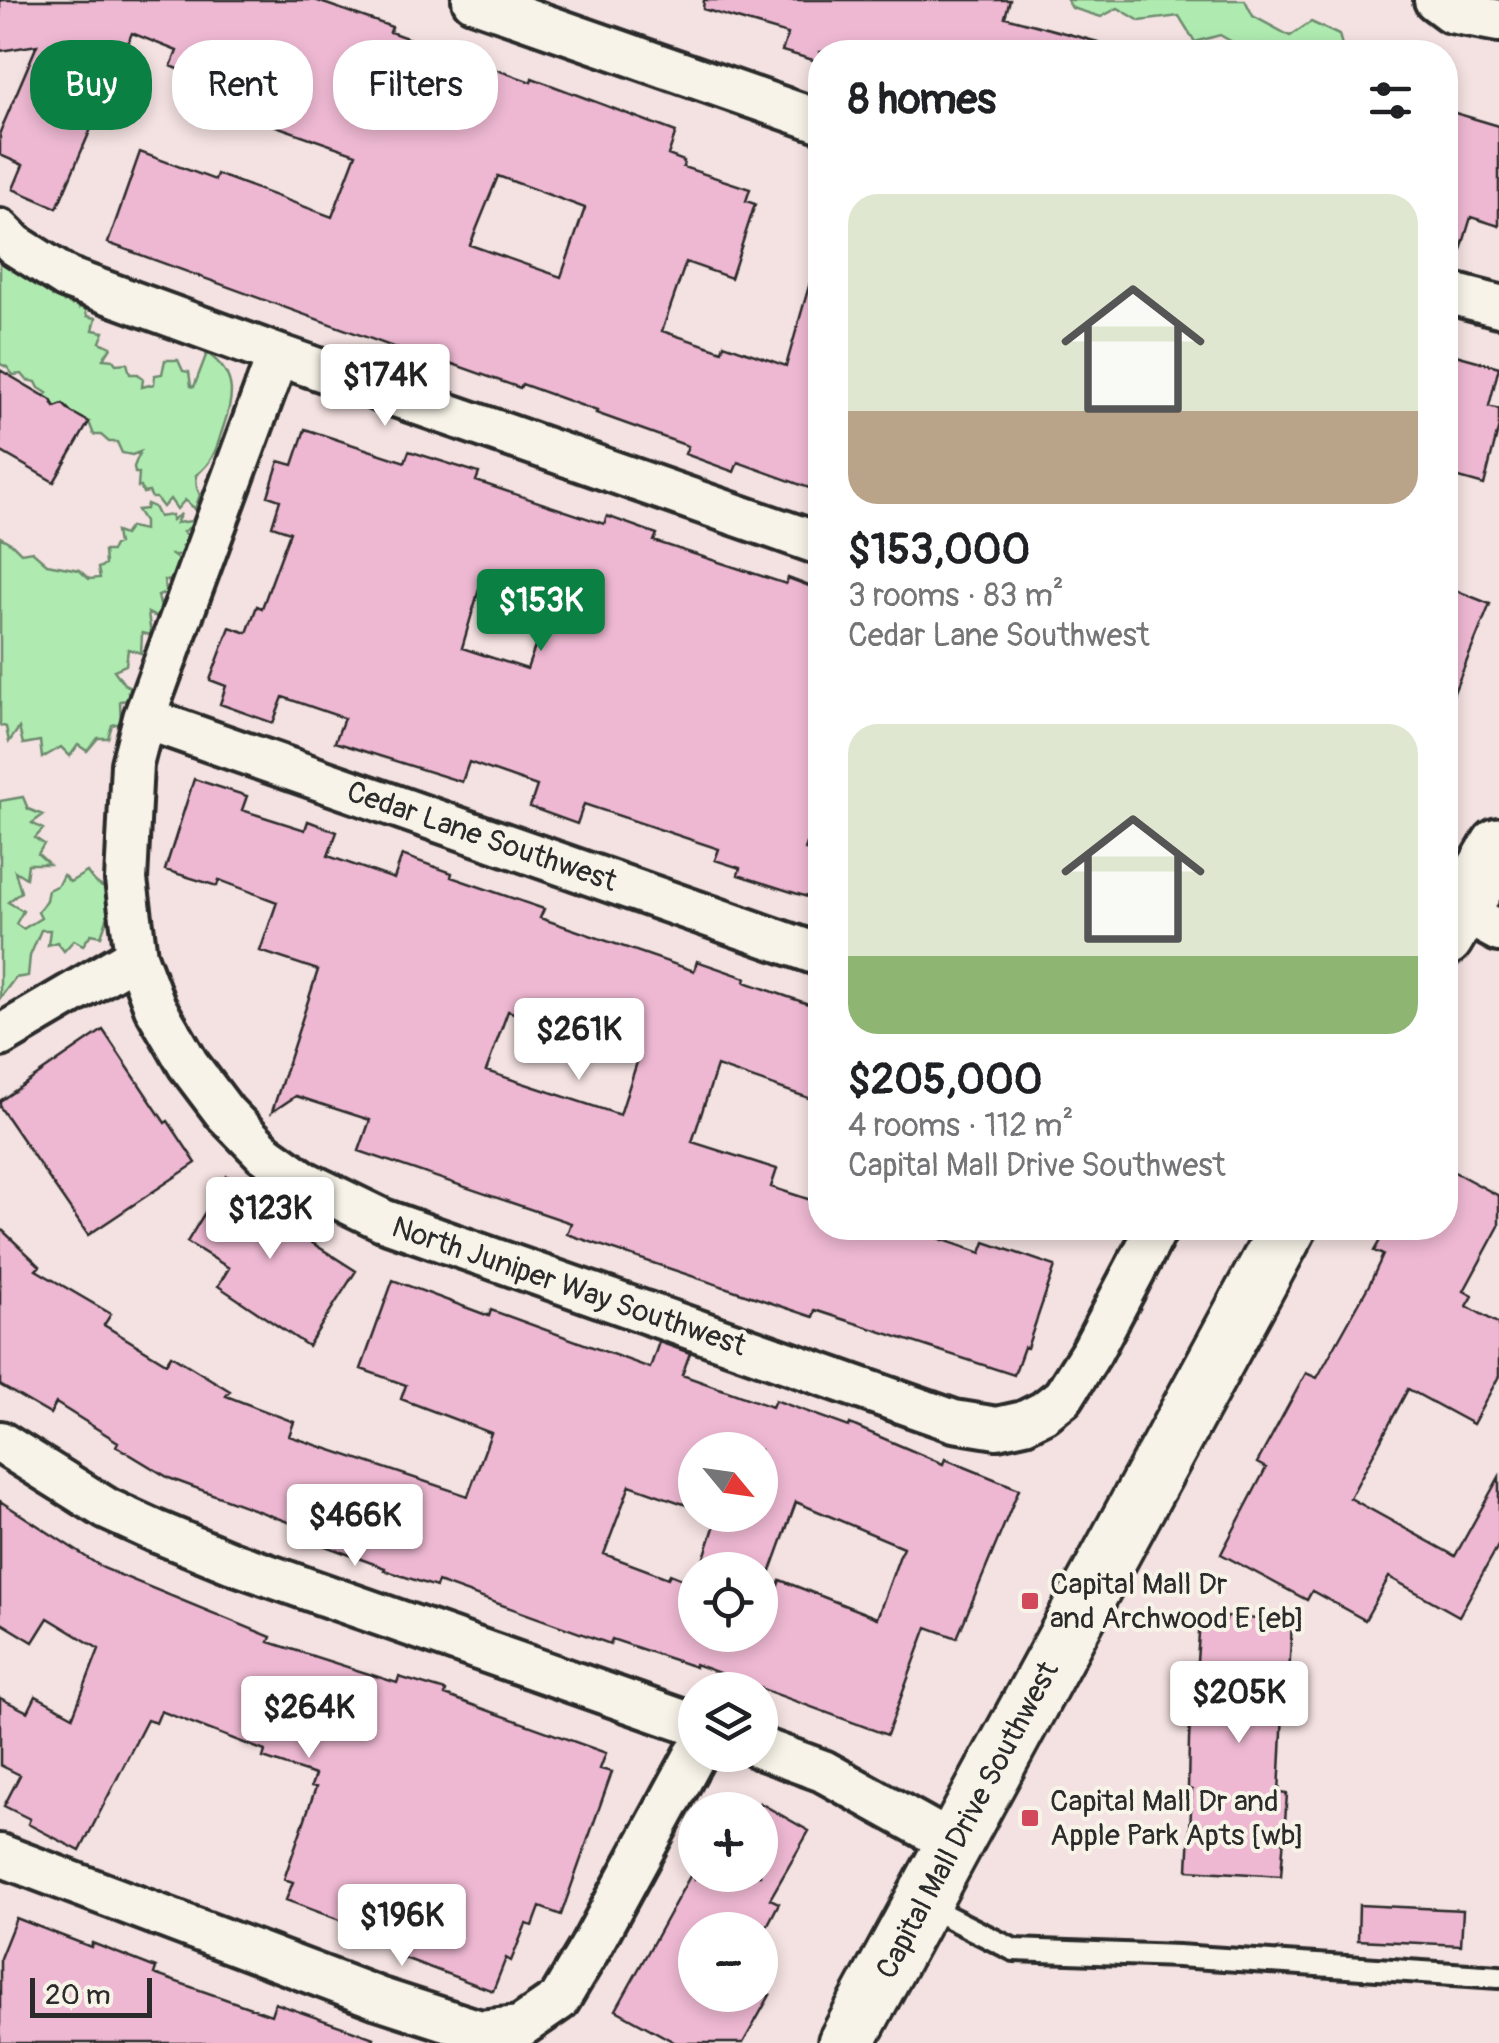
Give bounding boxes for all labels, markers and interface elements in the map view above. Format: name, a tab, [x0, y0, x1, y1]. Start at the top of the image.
chip: Buy	[30, 40, 152, 130]
chip: Rent	[172, 40, 313, 130]
chip: Filters	[333, 40, 498, 130]
icon: filters	[1363, 73, 1418, 128]
text: 8 homes	[848, 74, 996, 126]
icon: home	[1043, 259, 1223, 439]
pin: $174K	[315, 344, 455, 429]
text: $174K	[343, 356, 427, 396]
text: $153,000	[848, 524, 1030, 576]
pin: $153K	[471, 569, 611, 654]
text: 3 rooms · 83 m²	[848, 576, 1064, 616]
text: $153K	[499, 581, 583, 621]
text: Cedar Lane Southwest	[848, 616, 1150, 656]
street label: Cedar Lane Southwest	[342, 773, 622, 900]
icon: home	[1043, 789, 1223, 969]
pin: $261K	[509, 998, 649, 1083]
text: $261K	[536, 1010, 622, 1050]
text: $205,000	[848, 1054, 1042, 1106]
text: 4 rooms · 112 m²	[848, 1106, 1073, 1146]
text: Capital Mall Drive Southwest	[848, 1146, 1226, 1186]
pin: $123K	[200, 1177, 340, 1262]
text: $123K	[228, 1189, 312, 1229]
street label: North Juniper Way Southwest	[387, 1208, 752, 1365]
north arrow	[678, 1432, 778, 1532]
map controls	[678, 1432, 778, 2012]
pin: $466K	[285, 1484, 425, 1569]
text: $466K	[309, 1496, 401, 1536]
button: locate	[678, 1552, 778, 1652]
place label: Capital Mall Dr and Archwood E [eb]	[1050, 1566, 1305, 1637]
marker: Capital Mall Dr and Archwood E [eb]	[1019, 1590, 1041, 1612]
street label: Capital Mall Drive Southwest	[868, 1654, 1067, 1985]
pin: $205K	[1169, 1661, 1309, 1746]
button: layers	[678, 1672, 778, 1772]
text: $205K	[1192, 1673, 1286, 1713]
pin: $264K	[239, 1676, 379, 1761]
text: $264K	[263, 1688, 355, 1728]
place label: Capital Mall Dr and Apple Park Apts [wb]	[1050, 1783, 1304, 1854]
button: +	[678, 1792, 778, 1892]
marker: Capital Mall Dr and Apple Park Apts [wb]	[1019, 1807, 1041, 1829]
pin: $196K	[332, 1884, 472, 1969]
text: $196K	[360, 1896, 444, 1936]
button: −	[678, 1912, 778, 2012]
scale bar	[30, 1973, 152, 2018]
text: 20 m	[45, 1978, 111, 2013]

